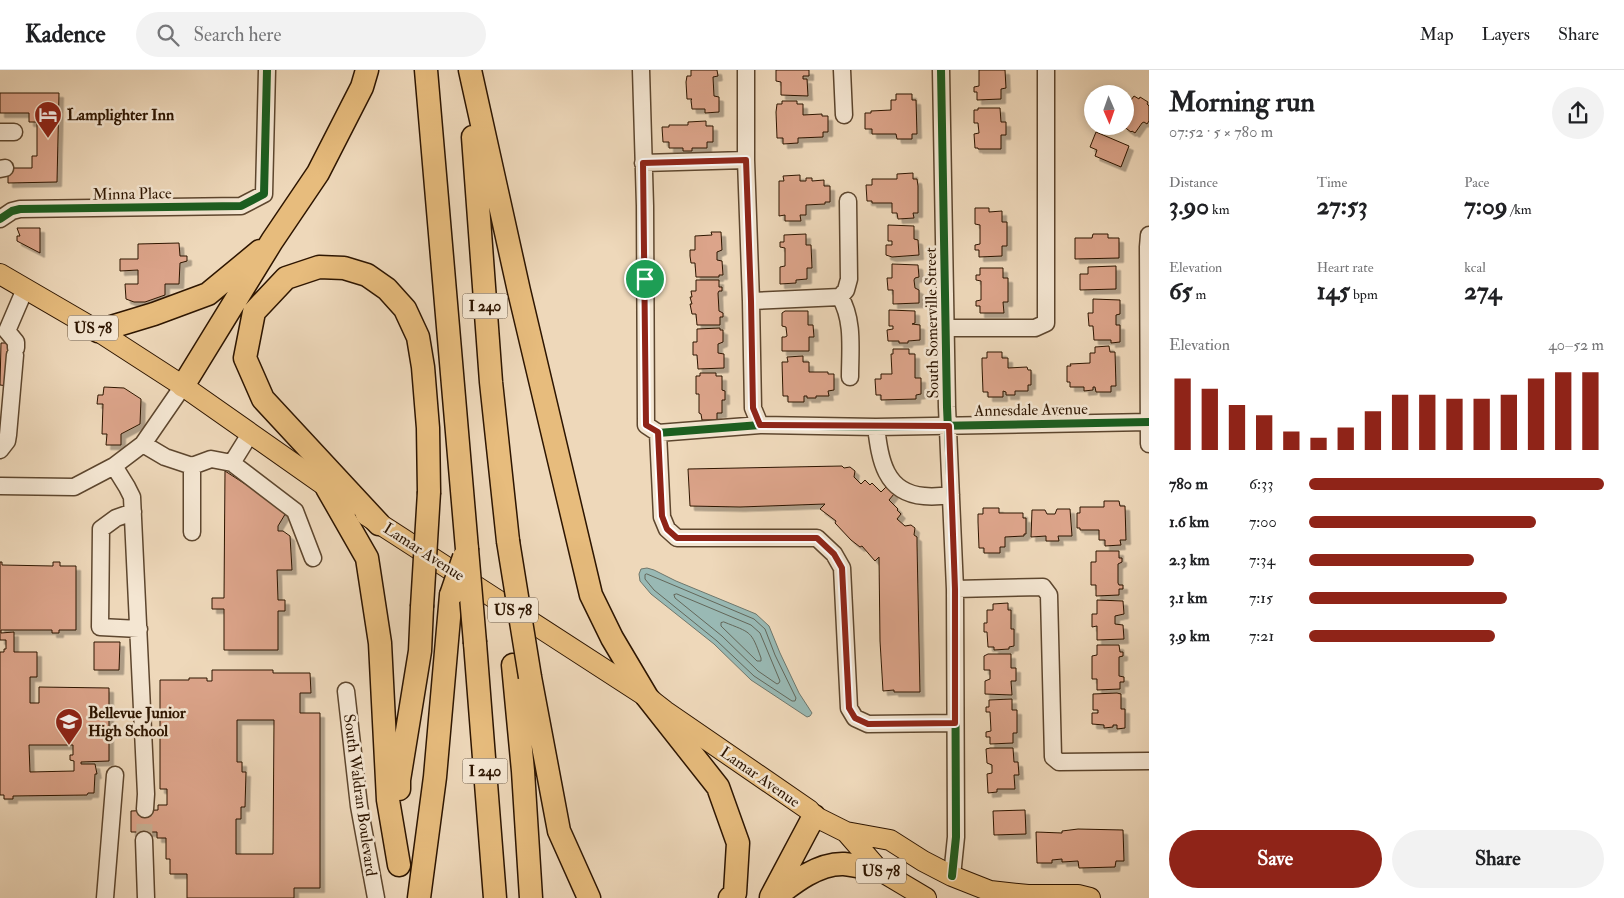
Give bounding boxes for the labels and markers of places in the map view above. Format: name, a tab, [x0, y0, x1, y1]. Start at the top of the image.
hotel icon: Lamplighter Inn	[33, 100, 63, 139]
place label: Lamplighter Inn	[67, 105, 175, 126]
pin	[624, 258, 666, 300]
place label: Bellevue Junior High School	[88, 703, 187, 742]
school or university icon: Bellevue Junior High School	[54, 707, 84, 746]

